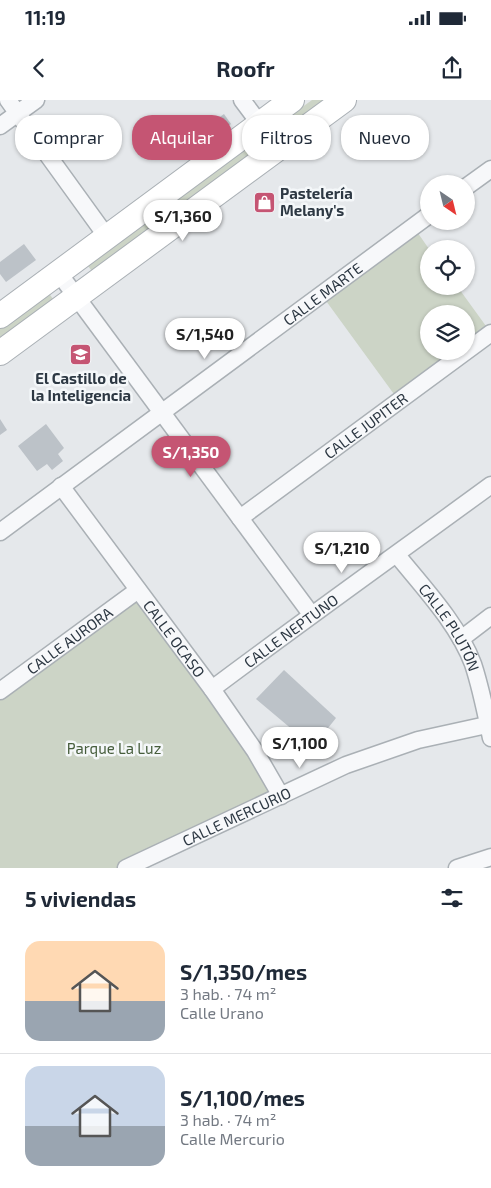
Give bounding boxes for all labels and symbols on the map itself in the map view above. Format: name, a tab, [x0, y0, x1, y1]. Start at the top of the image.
north arrow	[420, 175, 475, 230]
place label: Pastelería Melany's	[280, 184, 353, 220]
shop icon: Pastelería Melany's	[252, 190, 276, 214]
pin: S/1,360	[137, 200, 229, 242]
street label: CALLE MARTE	[279, 259, 366, 329]
pin: S/1,540	[159, 318, 251, 360]
school or university icon: El Castillo de la Inteligencia	[69, 343, 93, 367]
place label: El Castillo de la Inteligencia	[31, 369, 131, 404]
street label: CALLE JUPITER	[320, 389, 411, 462]
pin: S/1,350	[145, 436, 237, 478]
pin: S/1,210	[296, 532, 388, 574]
street label: CALLE PLUTÓN	[415, 580, 484, 673]
street label: CALLE NEPTUNO	[240, 590, 341, 671]
street label: CALLE OCASO	[140, 596, 209, 681]
street label: CALLE AURORA	[23, 602, 116, 678]
pin: S/1,100	[254, 726, 346, 769]
park label: Parque La Luz	[67, 739, 161, 757]
street label: CALLE MERCURIO	[179, 783, 294, 849]

